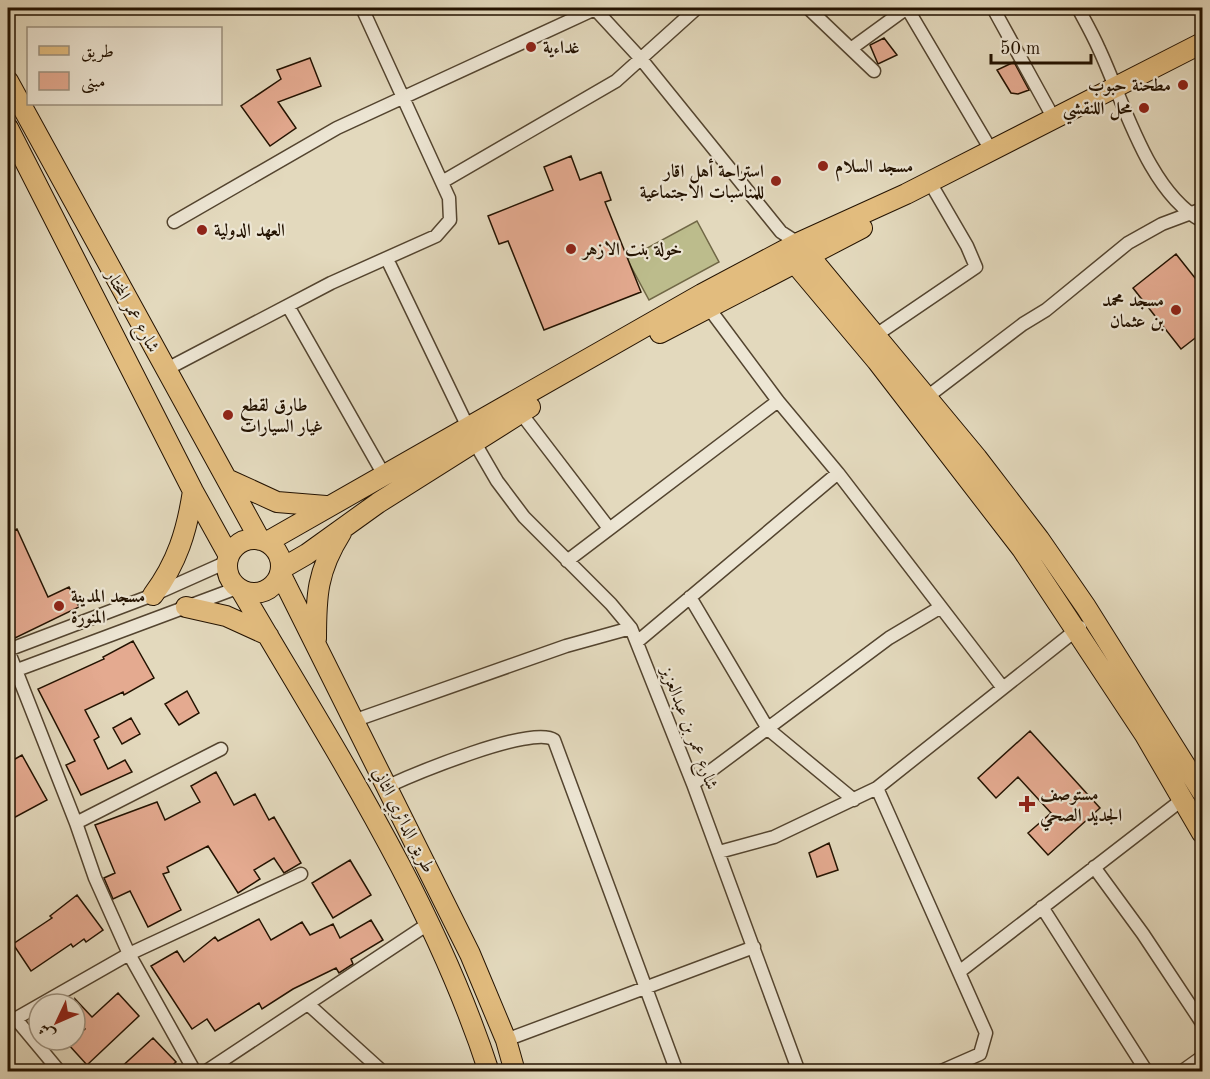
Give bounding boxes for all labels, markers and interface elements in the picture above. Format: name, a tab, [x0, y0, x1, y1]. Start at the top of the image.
legend	[27, 27, 222, 105]
scale bar	[991, 27, 1092, 65]
place label: غداءية	[543, 39, 580, 58]
marker: غداءية	[524, 40, 538, 54]
text: 50 m	[1000, 40, 1040, 58]
text: طريق	[81, 43, 114, 63]
text: مبنى	[81, 73, 106, 94]
place label: مطحنة حبوب	[1088, 77, 1171, 96]
marker: مطحنة حبوب	[1176, 78, 1190, 92]
place label: محل اللنقشي	[1063, 100, 1133, 125]
marker: محل اللنقشي	[1137, 101, 1151, 115]
place label: استراحة أهل اقار للمناسبات الاجتماعية	[640, 158, 764, 203]
place label: مسجد السلام	[835, 158, 913, 182]
marker: مسجد السلام	[816, 159, 830, 173]
marker: استراحة أهل اقار للمناسبات الاجتماعية	[769, 174, 783, 188]
place label: العهد الدولية	[214, 222, 285, 240]
marker: العهد الدولية	[195, 223, 209, 237]
place label: خولة بنت الازهر	[581, 240, 682, 261]
marker: خولة بنت الازهر	[564, 242, 578, 256]
street label: شارع عمر المختار	[97, 265, 162, 358]
place label: مسجد محمد بن عثمان	[1102, 292, 1165, 332]
marker: مسجد محمد بن عثمان	[1169, 303, 1183, 317]
place label: طارق لقطع غيار السيارات	[240, 397, 323, 437]
marker: طارق لقطع غيار السيارات	[221, 408, 235, 422]
place label: مسجد المدينة المنورة	[71, 588, 145, 628]
marker: مسجد المدينة المنورة	[52, 599, 66, 613]
street label: شارع عمر بن عبدالعزيز	[652, 663, 721, 794]
street label: طريق الدائري الثاني	[364, 765, 437, 878]
place label: مستوصف الجديد الصحي	[1040, 786, 1122, 832]
marker: مستوصف الجديد الصحي	[1018, 795, 1036, 813]
north arrow	[27, 992, 87, 1052]
text: ش	[36, 1020, 59, 1042]

